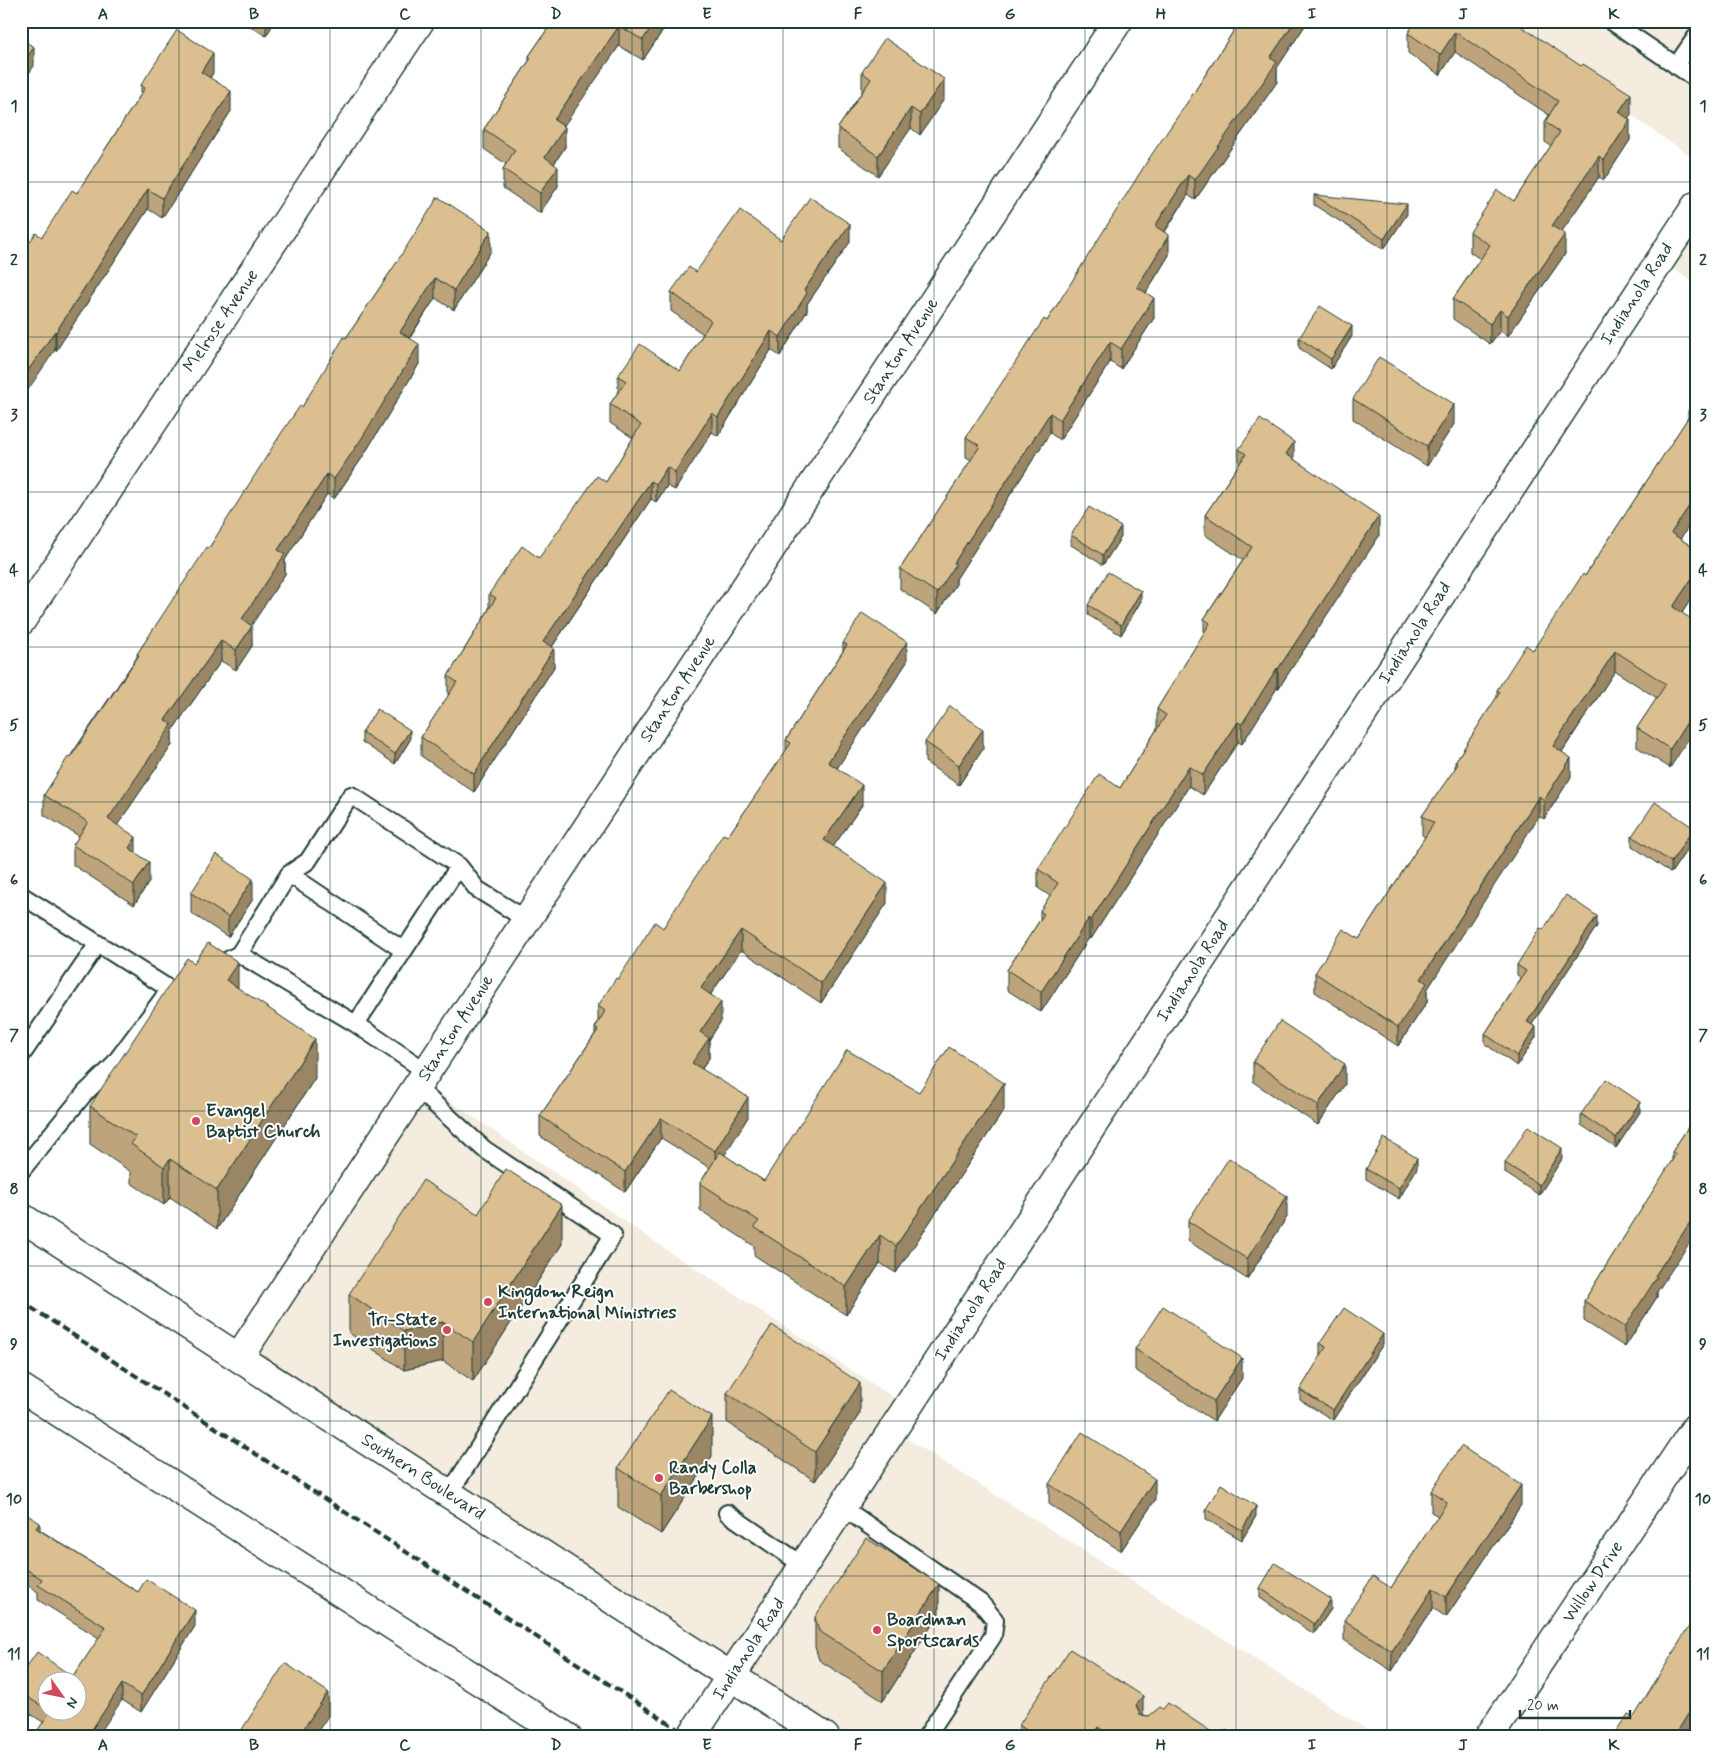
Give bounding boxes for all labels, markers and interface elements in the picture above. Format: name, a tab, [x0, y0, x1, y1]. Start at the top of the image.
text: A	[98, 4, 108, 25]
text: B	[249, 4, 259, 25]
text: C	[399, 4, 411, 25]
text: D	[550, 4, 562, 25]
text: E	[702, 4, 712, 25]
text: F	[854, 4, 863, 25]
text: G	[1005, 4, 1016, 25]
text: H	[1156, 4, 1167, 25]
text: I	[1308, 4, 1317, 25]
text: J	[1458, 4, 1468, 25]
text: K	[1608, 4, 1620, 25]
text: 1	[10, 96, 18, 117]
text: 1	[1699, 96, 1707, 117]
street label: Indianola Road	[1595, 238, 1679, 350]
text: 2	[10, 250, 18, 271]
text: 2	[1699, 250, 1707, 271]
street label: Melrose Avenue	[178, 265, 264, 377]
street label: Stanton Avenue	[857, 293, 945, 409]
text: 3	[10, 405, 18, 426]
text: 3	[1699, 405, 1707, 426]
text: 4	[9, 560, 19, 581]
text: 4	[1698, 560, 1708, 581]
street label: Indianola Road	[1373, 577, 1457, 689]
street label: Stanton Avenue	[634, 631, 722, 747]
text: 5	[9, 715, 19, 736]
text: 5	[1698, 715, 1708, 736]
text: 6	[10, 870, 18, 891]
text: 6	[1699, 870, 1707, 891]
street label: Indianola Road	[1151, 915, 1235, 1027]
street label: Stanton Avenue	[412, 970, 500, 1086]
text: 7	[9, 1025, 19, 1046]
text: 7	[1698, 1025, 1708, 1046]
place label: Evangel Baptist Church	[206, 1099, 321, 1144]
marker: Evangel Baptist Church	[190, 1115, 202, 1127]
text: 8	[9, 1179, 19, 1200]
text: 8	[1698, 1179, 1708, 1200]
street label: Indianola Road	[929, 1254, 1013, 1366]
place label: Kingdom Reign International Ministries	[498, 1280, 677, 1325]
marker: Kingdom Reign International Ministries	[482, 1296, 494, 1308]
place label: Tri-State Investigations	[333, 1308, 437, 1353]
marker: Tri-State Investigations	[441, 1324, 453, 1336]
text: 9	[10, 1334, 18, 1355]
text: 9	[1699, 1334, 1707, 1355]
street label: Southern Boulevard	[356, 1428, 490, 1526]
place label: Randy Colla Barbershop	[669, 1456, 757, 1501]
marker: Randy Colla Barbershop	[653, 1472, 665, 1484]
text: 10	[6, 1489, 22, 1510]
text: 10	[1695, 1489, 1711, 1510]
street label: Willow Drive	[1557, 1536, 1629, 1628]
street label: Indianola Road	[707, 1593, 791, 1705]
place label: Boardman Sportscards	[887, 1608, 979, 1653]
marker: Boardman Sportscards	[871, 1624, 883, 1636]
text: 11	[7, 1644, 21, 1665]
text: 11	[1696, 1644, 1710, 1665]
north arrow	[38, 1670, 88, 1720]
scale bar	[1520, 1688, 1630, 1720]
text: N	[62, 1694, 82, 1711]
text: 20 m	[1527, 1696, 1559, 1716]
text: A	[98, 1735, 108, 1756]
text: B	[249, 1735, 259, 1756]
text: C	[399, 1735, 411, 1756]
text: D	[550, 1735, 562, 1756]
text: E	[702, 1735, 712, 1756]
text: F	[854, 1735, 863, 1756]
text: G	[1005, 1735, 1016, 1756]
text: H	[1156, 1735, 1167, 1756]
text: I	[1308, 1735, 1317, 1756]
text: J	[1458, 1735, 1468, 1756]
text: K	[1608, 1735, 1620, 1756]

